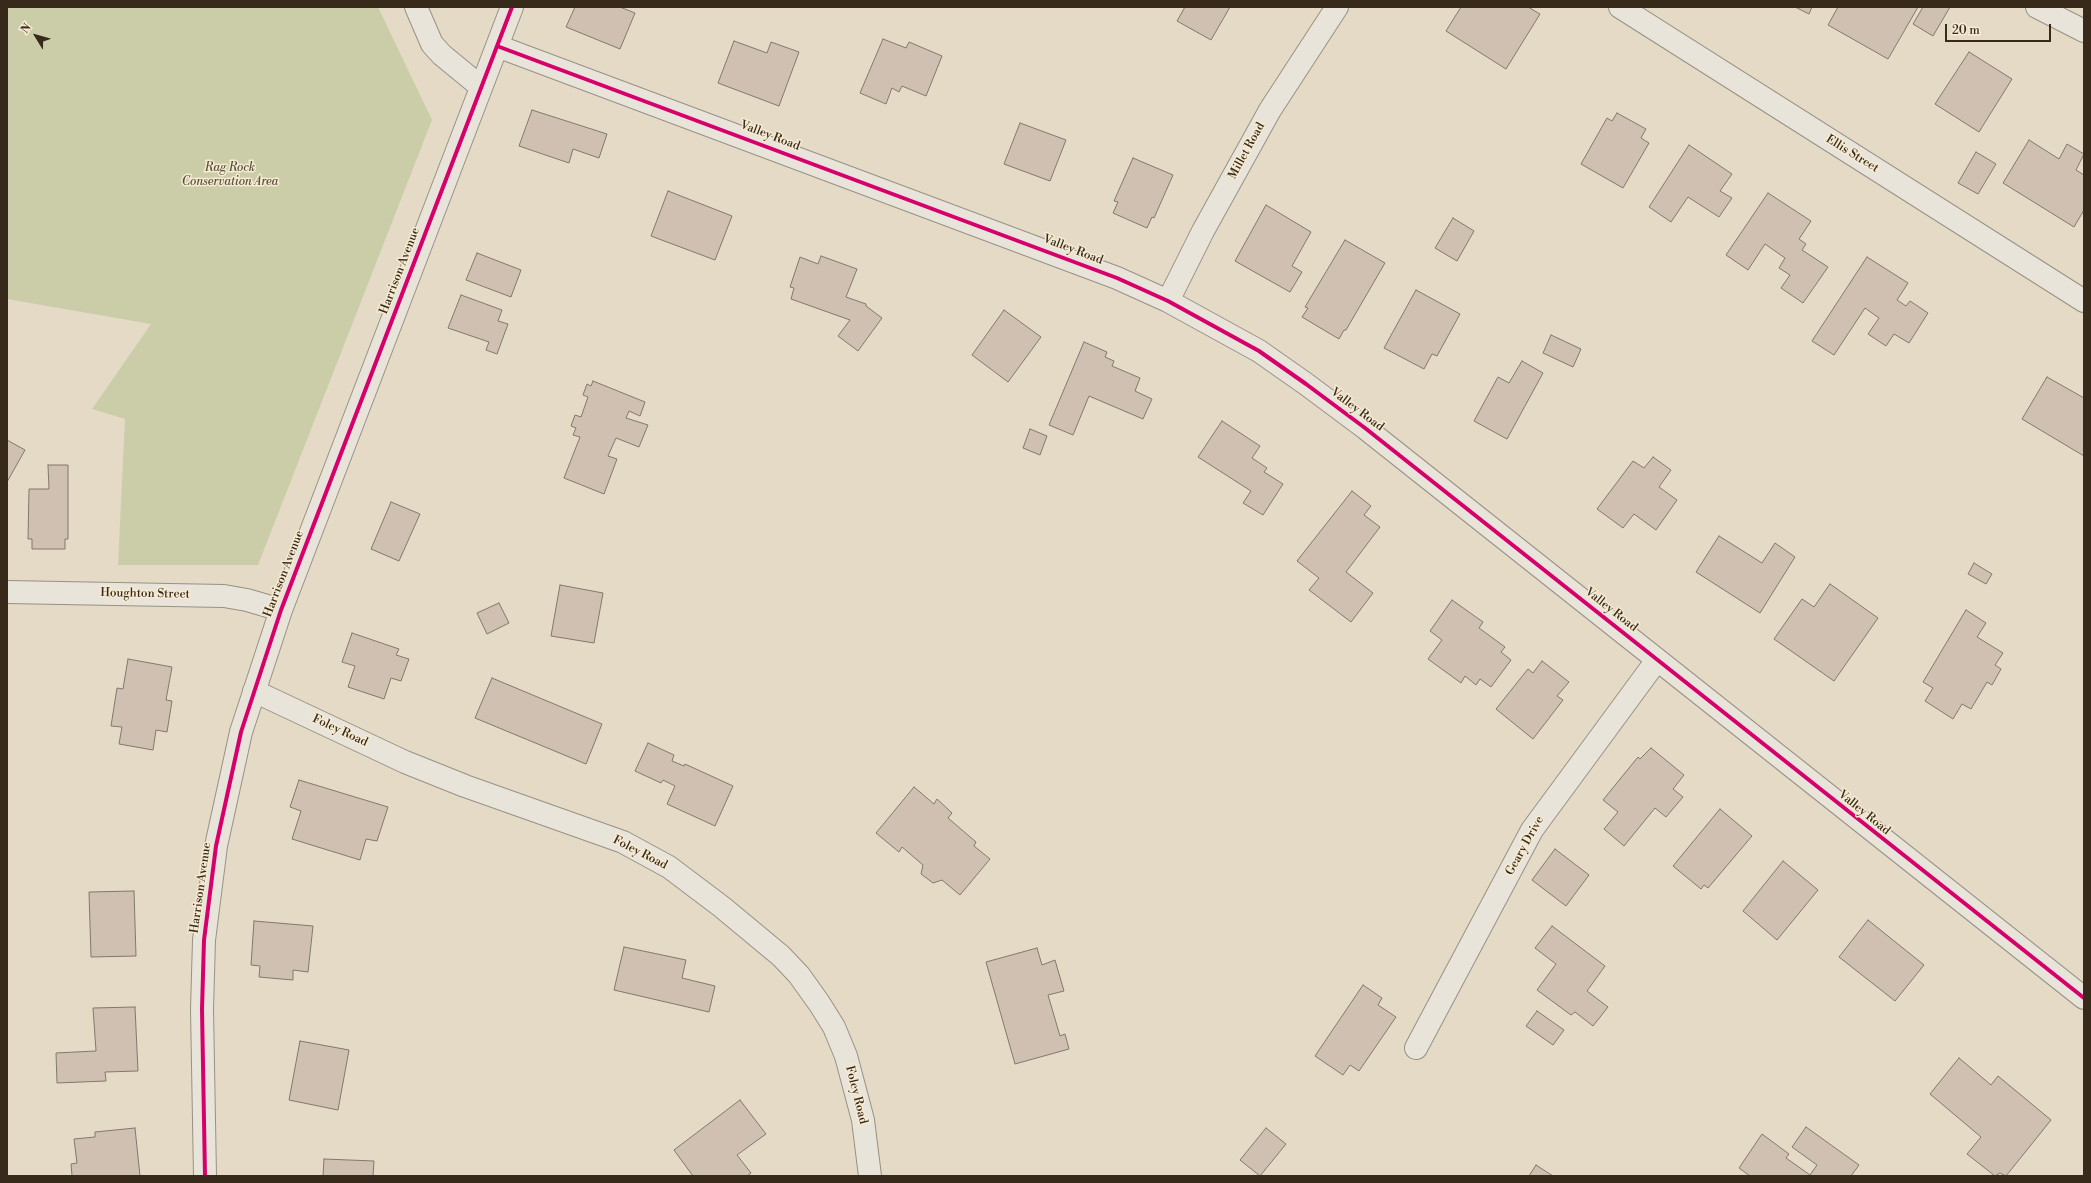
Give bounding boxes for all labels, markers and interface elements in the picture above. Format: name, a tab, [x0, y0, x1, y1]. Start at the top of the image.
north arrow	[16, 16, 56, 56]
scale bar	[1947, 16, 2053, 42]
text: N	[18, 21, 35, 36]
text: 20 m	[1952, 23, 1980, 38]
street label: Valley Road	[738, 118, 802, 154]
street label: Millet Road	[1226, 120, 1268, 182]
street label: Ellis Street	[1823, 132, 1881, 176]
park label: Rag Rock Conservation Area	[182, 161, 278, 189]
street label: Harrison Avenue	[377, 226, 423, 316]
street label: Valley Road	[1041, 232, 1105, 268]
street label: Valley Road	[1328, 385, 1386, 435]
street label: Harrison Avenue	[261, 529, 307, 619]
street label: Valley Road	[1582, 585, 1640, 635]
street label: Houghton Street	[100, 586, 190, 602]
street label: Foley Road	[310, 712, 370, 750]
street label: Valley Road	[1835, 788, 1893, 838]
street label: Geary Drive	[1503, 814, 1547, 878]
street label: Foley Road	[610, 833, 670, 873]
street label: Harrison Avenue	[187, 842, 215, 934]
street label: Foley Road	[842, 1064, 870, 1126]

